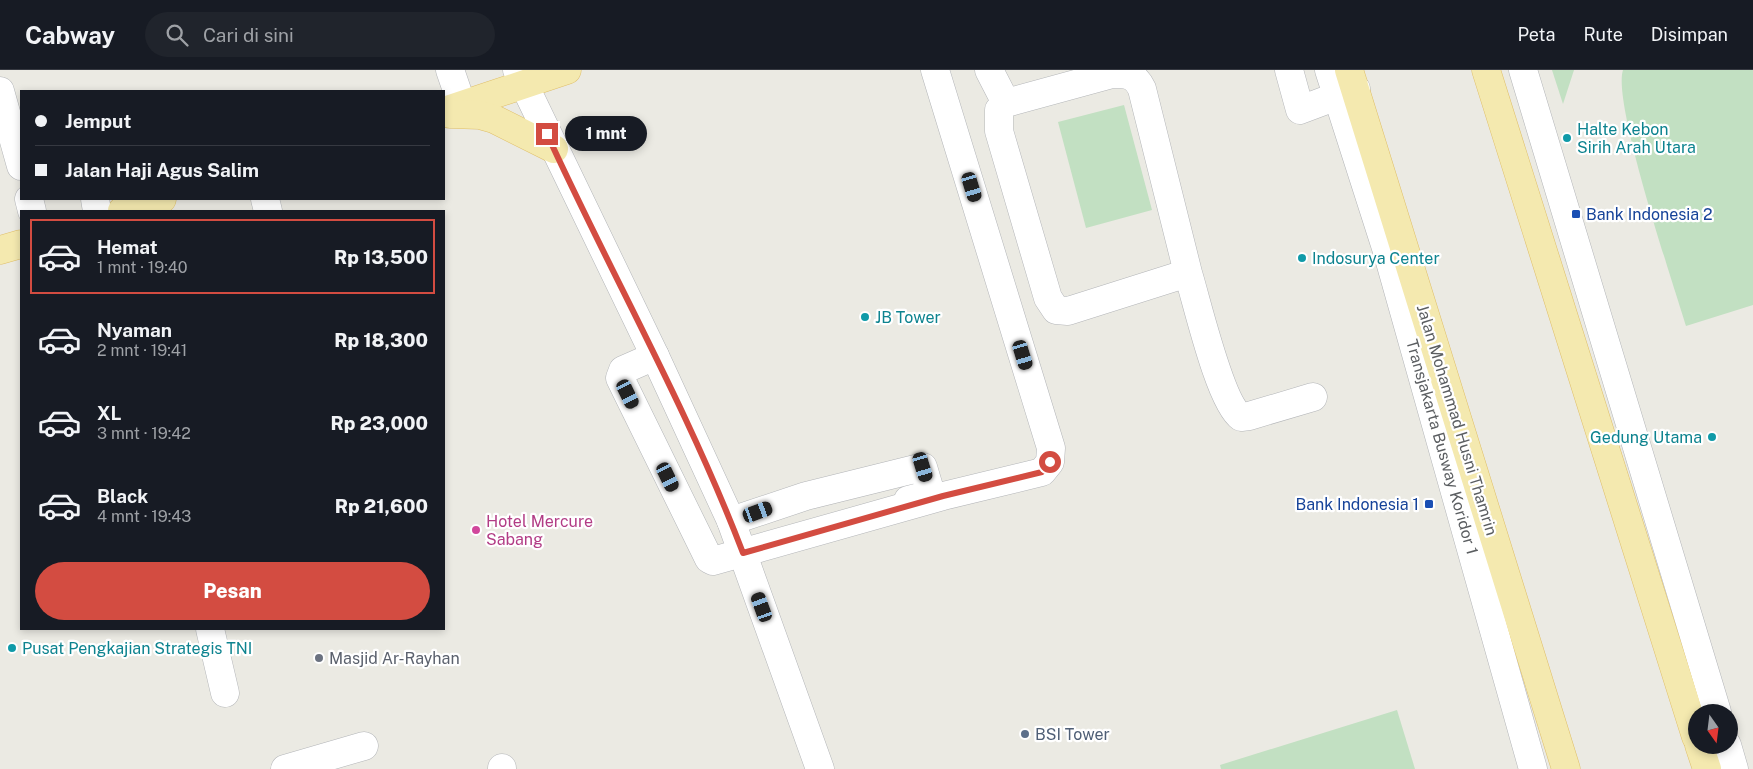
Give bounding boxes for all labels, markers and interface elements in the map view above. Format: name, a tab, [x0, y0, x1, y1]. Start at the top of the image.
search box	[145, 12, 495, 57]
text: Cabway	[25, 21, 115, 49]
icon: search	[163, 21, 191, 49]
text: Cari di sini	[203, 24, 294, 46]
text: Peta	[1517, 24, 1555, 45]
text: Rute	[1583, 24, 1623, 45]
text: Disimpan	[1651, 24, 1728, 45]
text: Jemput	[65, 110, 131, 132]
callout: 1 mnt	[564, 116, 647, 152]
place label: Halte Kebon Sirih Arah Utara	[1577, 120, 1696, 157]
route end	[536, 123, 558, 145]
text: 1 mnt	[585, 124, 627, 143]
marker: Halte Kebon Sirih Arah Utara	[1561, 132, 1573, 144]
text: Jalan Haji Agus Salim	[65, 159, 259, 181]
car	[960, 170, 983, 204]
place label: Bank Indonesia 2	[1586, 205, 1713, 224]
marker: Bank Indonesia 2	[1570, 208, 1582, 220]
icon: car	[37, 234, 82, 279]
text: Hemat	[97, 236, 158, 258]
text: Rp 13,500	[334, 246, 428, 268]
place label: Indosurya Center	[1312, 249, 1440, 268]
marker: Indosurya Center	[1296, 252, 1308, 264]
text: 1 mnt · 19:40	[97, 258, 188, 277]
street label: Jalan Mohammad Husni Thamrin	[1413, 302, 1501, 538]
place label: JB Tower	[875, 308, 941, 327]
marker: JB Tower	[859, 311, 871, 323]
icon: car	[37, 317, 82, 362]
text: Nyaman	[97, 319, 172, 341]
text: Rp 18,300	[334, 329, 428, 351]
street label: Transjakarta Busway Koridor 1	[1402, 337, 1482, 557]
car	[1011, 338, 1034, 372]
text: 2 mnt · 19:41	[97, 341, 187, 360]
car	[614, 377, 641, 411]
icon: car	[37, 400, 82, 445]
text: XL	[97, 402, 122, 424]
text: Rp 23,000	[330, 412, 428, 434]
text: 3 mnt · 19:42	[97, 424, 191, 443]
place label: Gedung Utama	[1590, 428, 1702, 447]
marker: Gedung Utama	[1706, 431, 1718, 443]
car	[911, 450, 934, 484]
route start	[1039, 451, 1061, 473]
car	[654, 460, 681, 494]
icon: car	[37, 483, 82, 528]
text: Black	[97, 485, 148, 507]
text: Rp 21,600	[335, 495, 428, 517]
place label: Bank Indonesia 1	[1295, 495, 1419, 514]
marker: Bank Indonesia 1	[1423, 498, 1435, 510]
car	[741, 500, 774, 524]
text: 4 mnt · 19:43	[97, 507, 191, 526]
place label: Hotel Mercure Sabang	[486, 512, 593, 549]
marker: Hotel Mercure Sabang	[470, 524, 482, 536]
button: Pesan	[35, 562, 430, 620]
car	[749, 590, 774, 624]
place label: Pusat Pengkajian Strategis TNI	[22, 639, 252, 658]
marker: Pusat Pengkajian Strategis TNI	[6, 642, 18, 654]
place label: Masjid Ar-Rayhan	[329, 649, 460, 668]
marker: Masjid Ar-Rayhan	[313, 652, 325, 664]
north arrow	[1688, 704, 1738, 754]
map controls	[1688, 704, 1738, 754]
place label: BSI Tower	[1035, 725, 1110, 744]
marker: BSI Tower	[1019, 728, 1031, 740]

